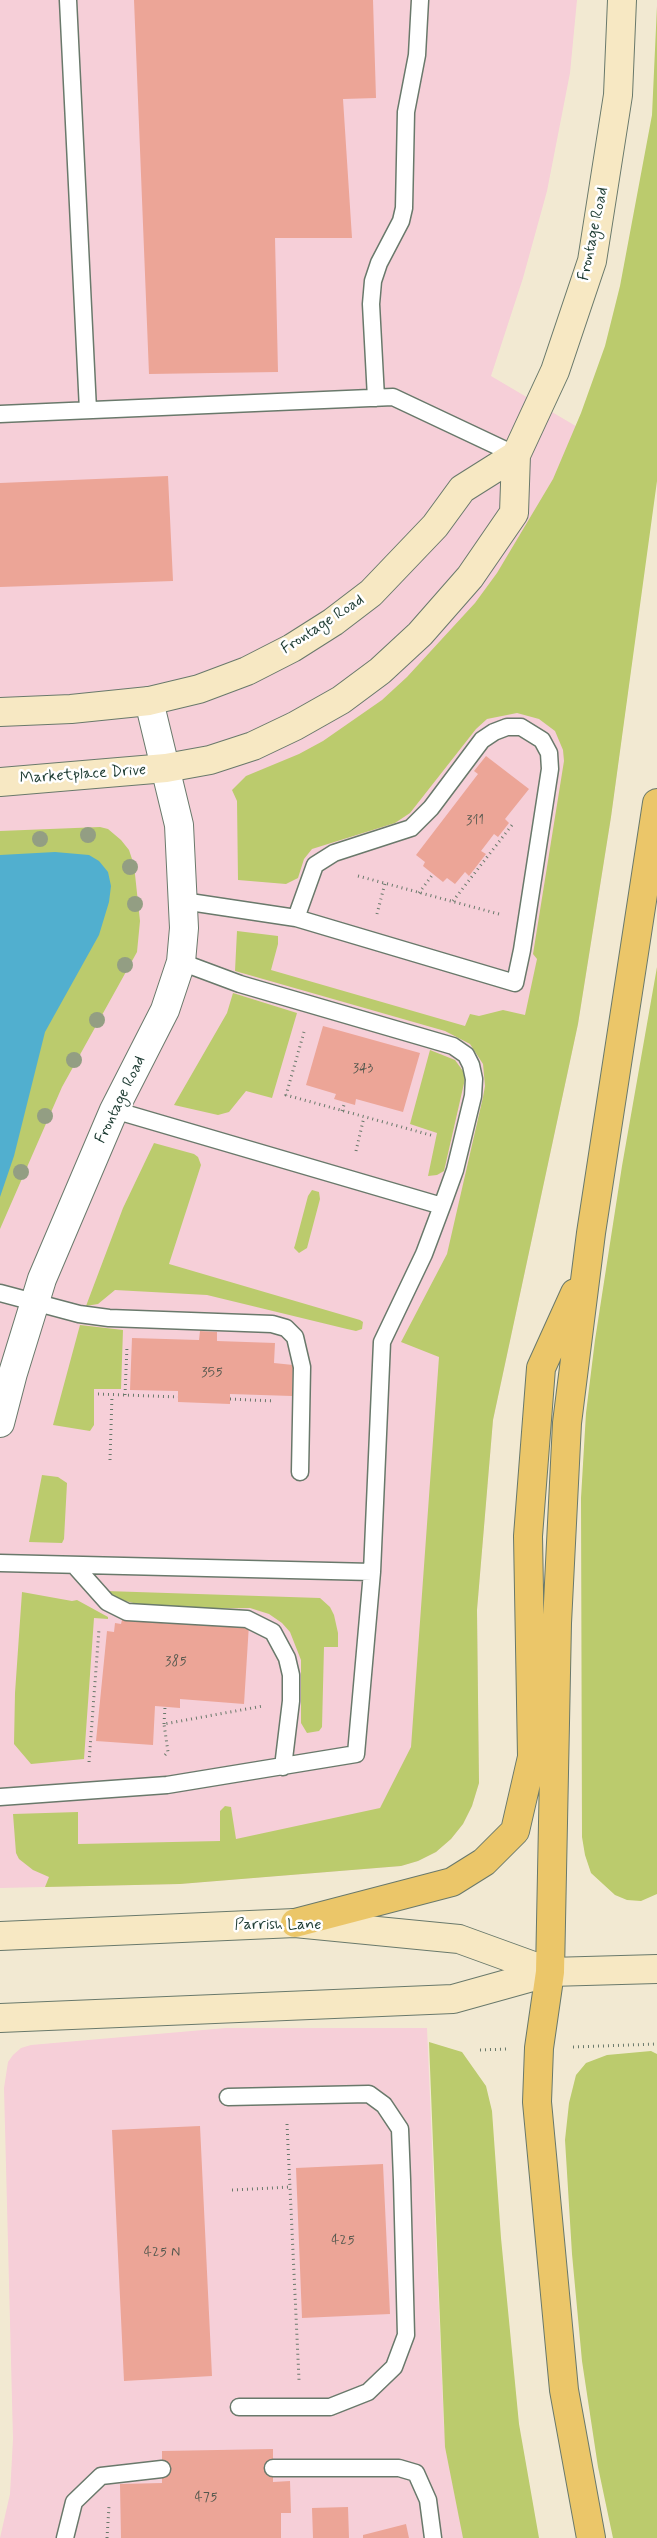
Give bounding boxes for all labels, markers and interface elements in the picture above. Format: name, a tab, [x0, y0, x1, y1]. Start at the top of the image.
street label: Frontage Road	[575, 186, 613, 282]
street label: Frontage Road	[278, 591, 368, 659]
street label: Marketplace Drive	[19, 761, 147, 789]
house number: 311	[466, 813, 484, 829]
street label: Frontage Road	[92, 1053, 150, 1147]
house number: 343	[353, 1061, 373, 1077]
house number: 355	[201, 1365, 223, 1381]
house number: 385	[165, 1654, 187, 1670]
street label: Parrish Lane	[234, 1916, 322, 1936]
house number: 425	[331, 2233, 355, 2249]
house number: 425 N	[144, 2245, 180, 2261]
house number: 475	[195, 2490, 217, 2506]

